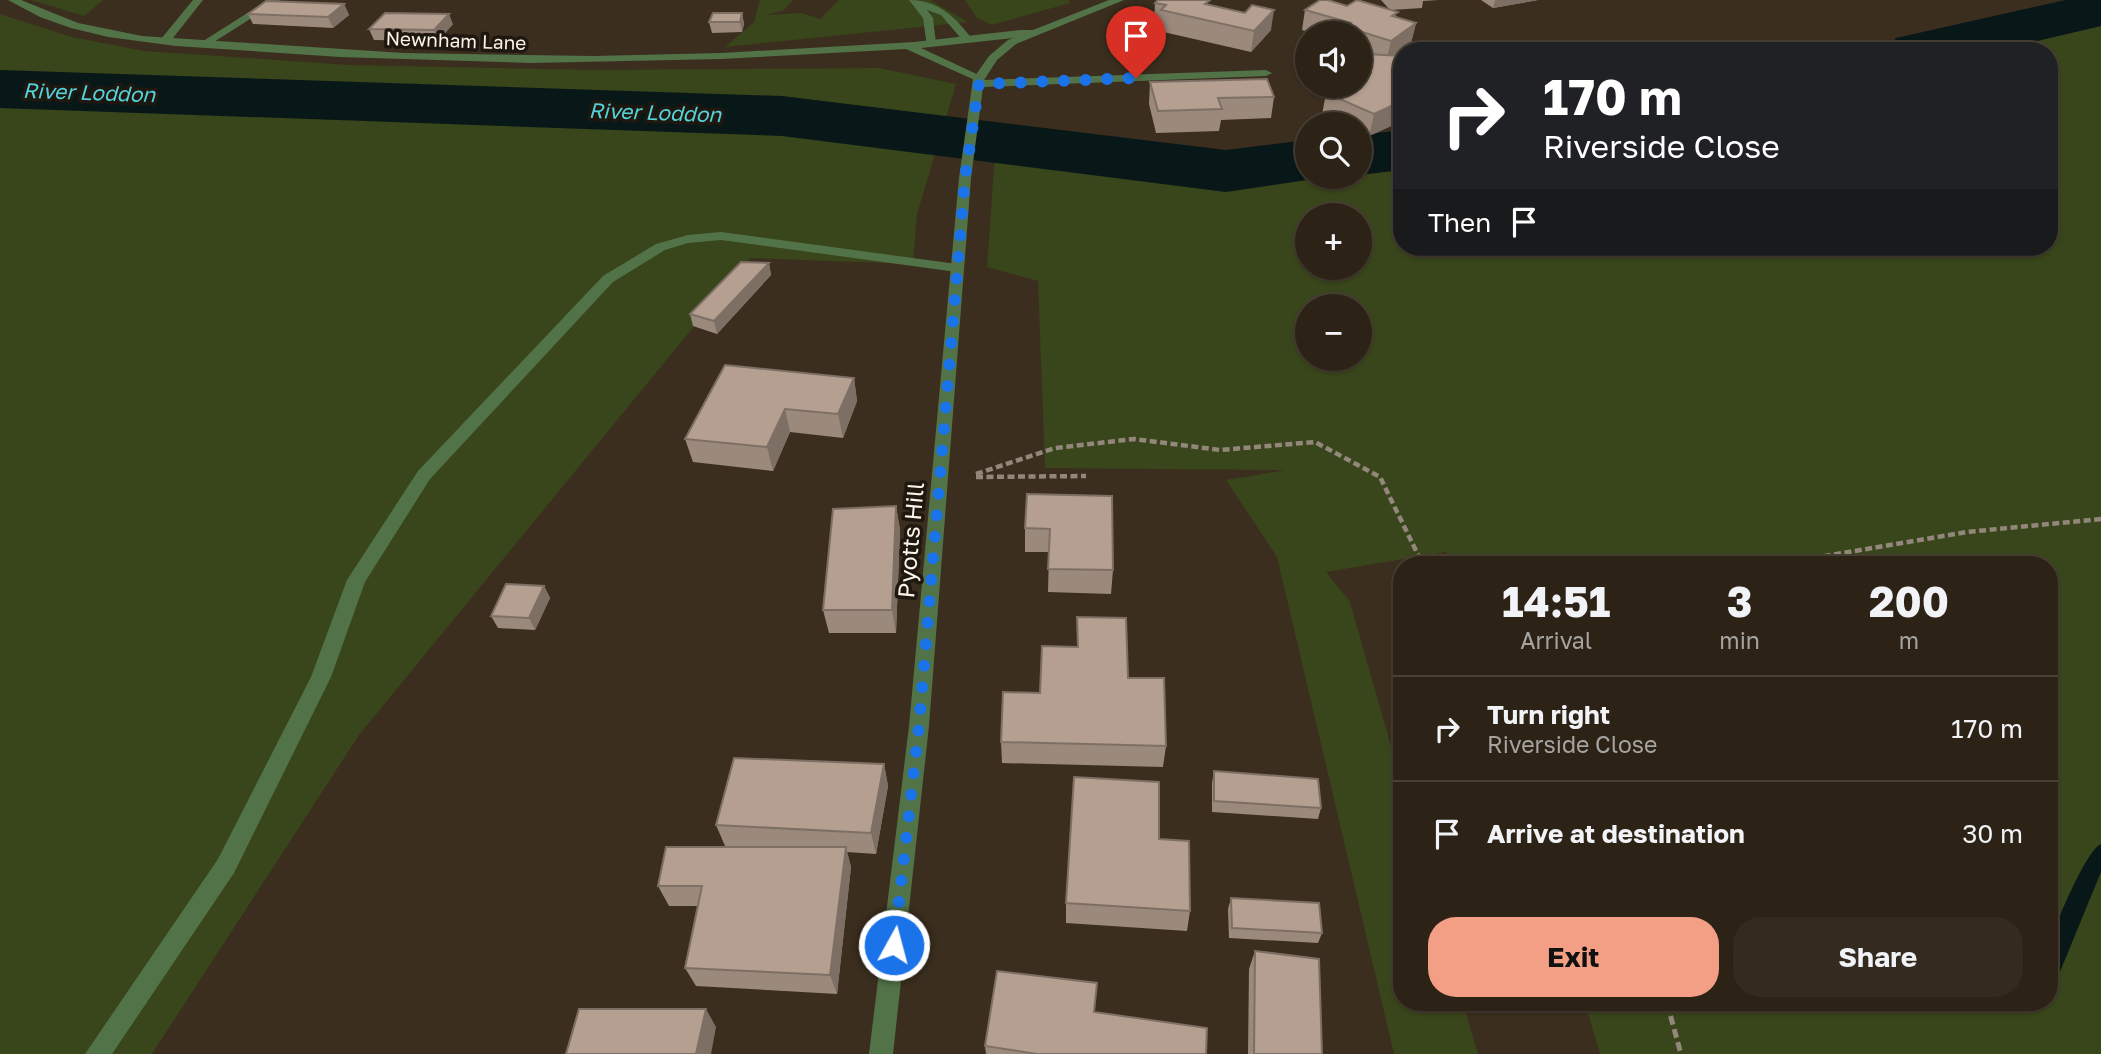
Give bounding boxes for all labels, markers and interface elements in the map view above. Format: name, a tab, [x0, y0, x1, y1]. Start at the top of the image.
pin	[1106, 6, 1166, 78]
icon: arrive	[1117, 17, 1155, 55]
map controls	[1295, 21, 1372, 371]
button: sound	[1295, 21, 1372, 98]
street label: Newnham Lane	[385, 26, 527, 54]
text: 170 m	[1543, 67, 1682, 126]
icon: right	[1428, 70, 1519, 161]
water label: River Loddon	[22, 77, 157, 107]
water label: River Loddon	[588, 97, 723, 127]
button: search	[1295, 112, 1372, 189]
text: Riverside Close	[1543, 127, 1780, 165]
button: +	[1295, 203, 1372, 280]
icon: arrive	[1505, 203, 1543, 241]
text: Then	[1428, 207, 1491, 238]
button: −	[1295, 294, 1372, 371]
street label: Pyotts Hill	[891, 481, 929, 599]
text: 14:51	[1502, 576, 1610, 626]
text: 3	[1727, 576, 1752, 626]
text: 200	[1869, 576, 1949, 626]
text: Arrival	[1520, 626, 1592, 654]
text: min	[1719, 626, 1760, 654]
text: m	[1899, 626, 1919, 654]
text: Turn right	[1487, 699, 1610, 730]
icon: right	[1428, 710, 1466, 748]
text: 170 m	[1951, 713, 2023, 744]
text: Riverside Close	[1487, 730, 1657, 758]
icon: arrive	[1428, 815, 1466, 853]
text: Arrive at destination	[1487, 818, 1745, 849]
text: 30 m	[1962, 818, 2023, 849]
position arrow	[857, 908, 931, 982]
button: Exit	[1428, 917, 1719, 997]
button: Share	[1733, 917, 2023, 997]

